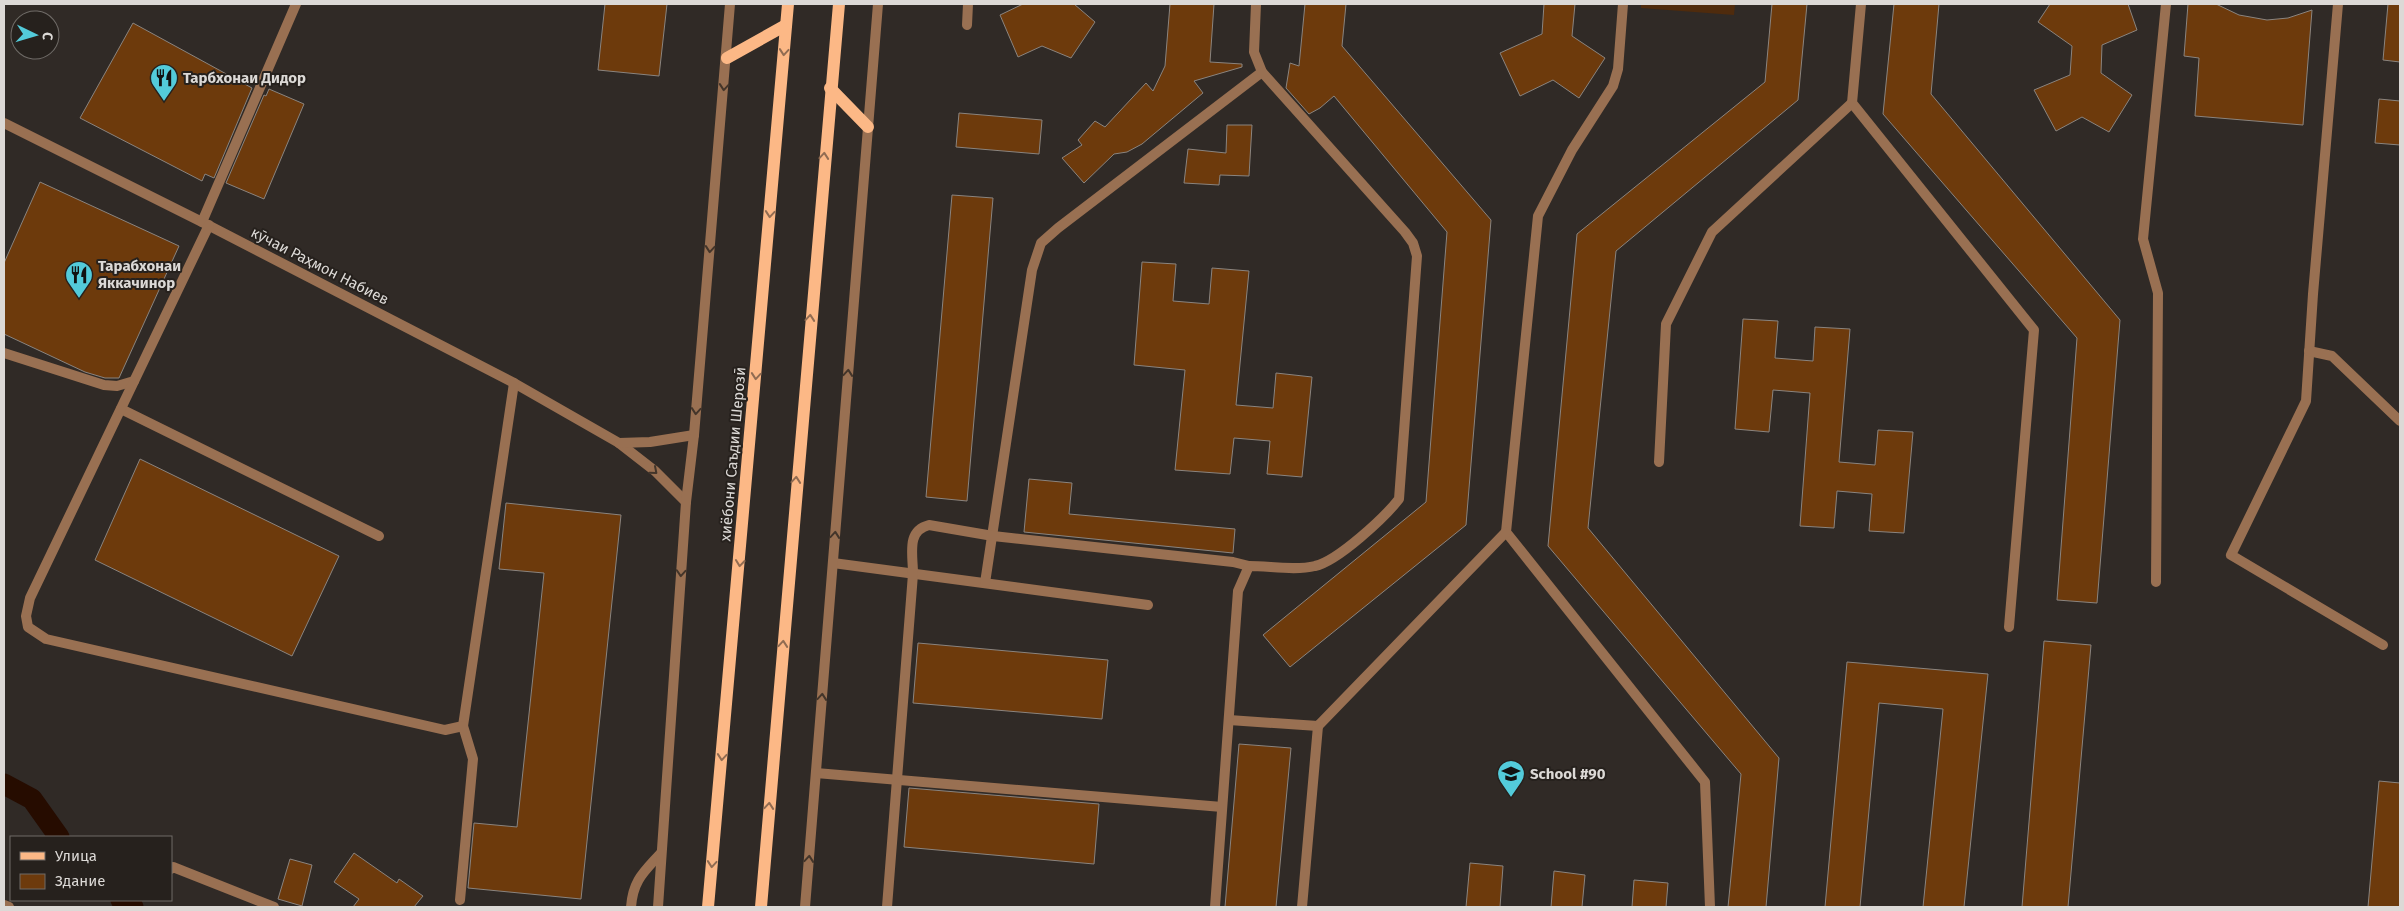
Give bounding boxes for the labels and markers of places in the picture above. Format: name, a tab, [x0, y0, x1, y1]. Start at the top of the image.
restaurant icon: Тарбхонаи Дидор	[149, 63, 179, 102]
place label: Тарбхонаи Дидор	[183, 69, 306, 87]
place label: Тарабхонаи Яккачинор	[98, 257, 181, 292]
restaurant icon: Тарабхонаи Яккачинор	[64, 260, 94, 299]
school or university icon: School #90	[1496, 759, 1526, 798]
place label: School #90	[1530, 765, 1606, 783]

